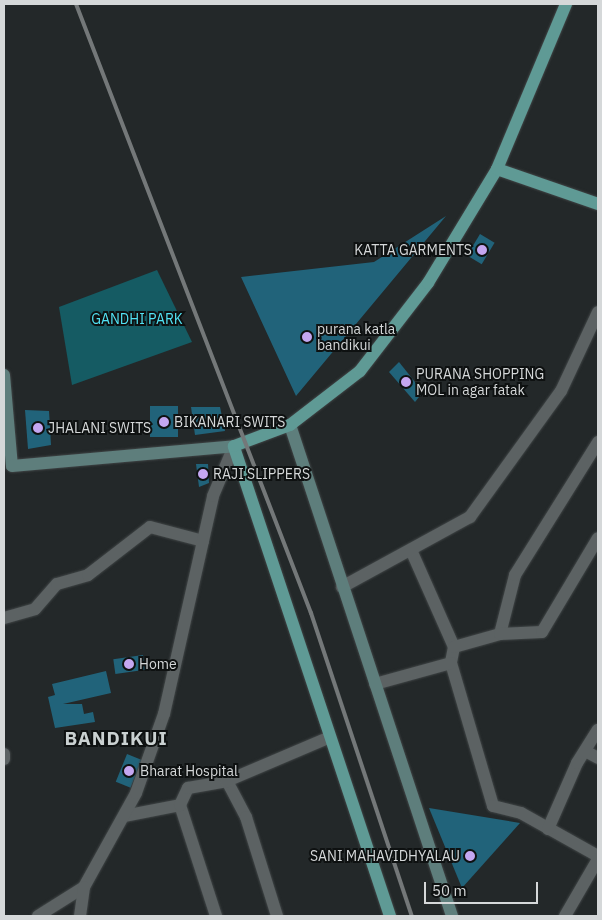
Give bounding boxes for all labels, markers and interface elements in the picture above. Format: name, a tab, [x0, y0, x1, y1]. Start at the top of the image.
place label: KATTA GARMENTS	[354, 242, 472, 258]
marker: KATTA GARMENTS	[476, 244, 488, 256]
park label: GANDHI PARK	[91, 311, 183, 327]
place label: purana katla bandikui	[317, 321, 395, 354]
marker: purana katla bandikui	[301, 331, 313, 343]
place label: PURANA SHOPPING MOL in agar fatak	[416, 366, 544, 398]
marker: PURANA SHOPPING MOL in agar fatak	[400, 376, 412, 388]
place label: BIKANARI SWITS	[174, 414, 285, 430]
marker: BIKANARI SWITS	[158, 416, 170, 428]
place label: JHALANI SWITS	[48, 420, 151, 436]
marker: JHALANI SWITS	[32, 422, 44, 434]
place label: RAJI SLIPPERS	[213, 466, 310, 482]
marker: RAJI SLIPPERS	[197, 468, 209, 480]
place label: Home	[139, 656, 177, 672]
marker: Home	[123, 658, 135, 670]
district label: BANDIKUI	[63, 728, 169, 750]
place label: Bharat Hospital	[140, 763, 238, 779]
marker: Bharat Hospital	[122, 764, 136, 778]
place label: SANI MAHAVIDHYALAU	[310, 848, 460, 864]
marker: SANI MAHAVIDHYALAU	[464, 850, 476, 862]
scale bar	[427, 872, 541, 904]
text: 50 m	[432, 881, 467, 900]

